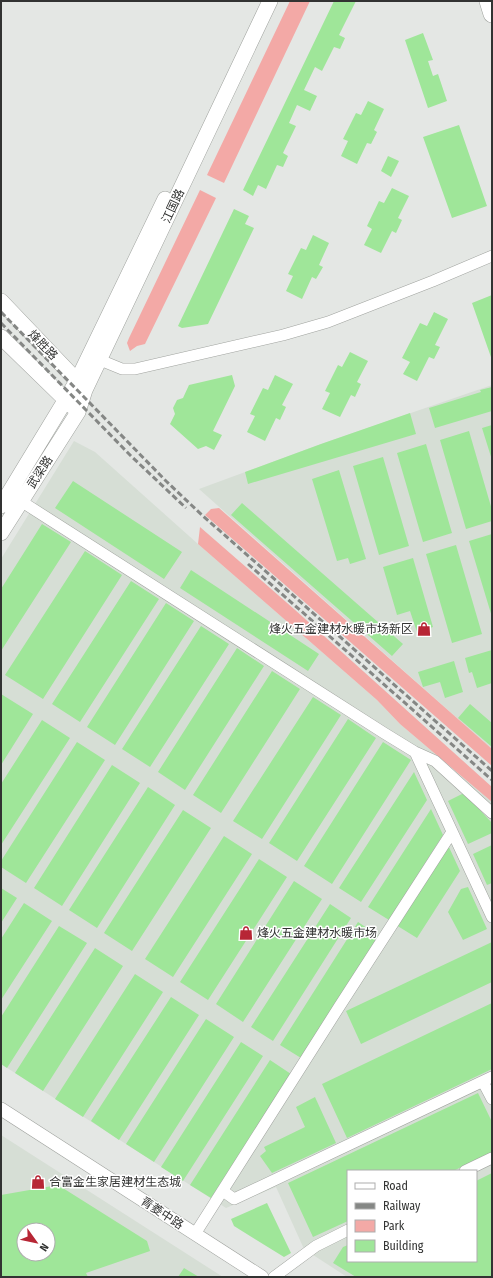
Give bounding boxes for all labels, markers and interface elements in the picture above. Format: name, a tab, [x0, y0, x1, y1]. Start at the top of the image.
street label: 江国路	[159, 187, 187, 225]
street label: 烽胜路	[25, 327, 61, 363]
street label: 武梁路	[24, 453, 56, 491]
shop icon: 烽火五金建材水暖市场新区	[416, 621, 432, 637]
place label: 烽火五金建材水暖市场新区	[269, 622, 413, 636]
shop icon: 烽火五金建材水暖市场	[238, 925, 254, 941]
place label: 烽火五金建材水暖市场	[257, 926, 377, 940]
legend	[347, 1170, 477, 1262]
shop icon: 合富金生家居建材生态城	[30, 1174, 46, 1190]
place label: 合富金生家居建材生态城	[49, 1175, 181, 1189]
text: Road	[383, 1179, 408, 1193]
street label: 青菱中路	[138, 1194, 186, 1232]
text: Railway	[383, 1199, 421, 1213]
text: Park	[383, 1219, 405, 1233]
north arrow	[16, 1222, 56, 1262]
text: Building	[383, 1239, 424, 1253]
text: N	[37, 1241, 51, 1253]

